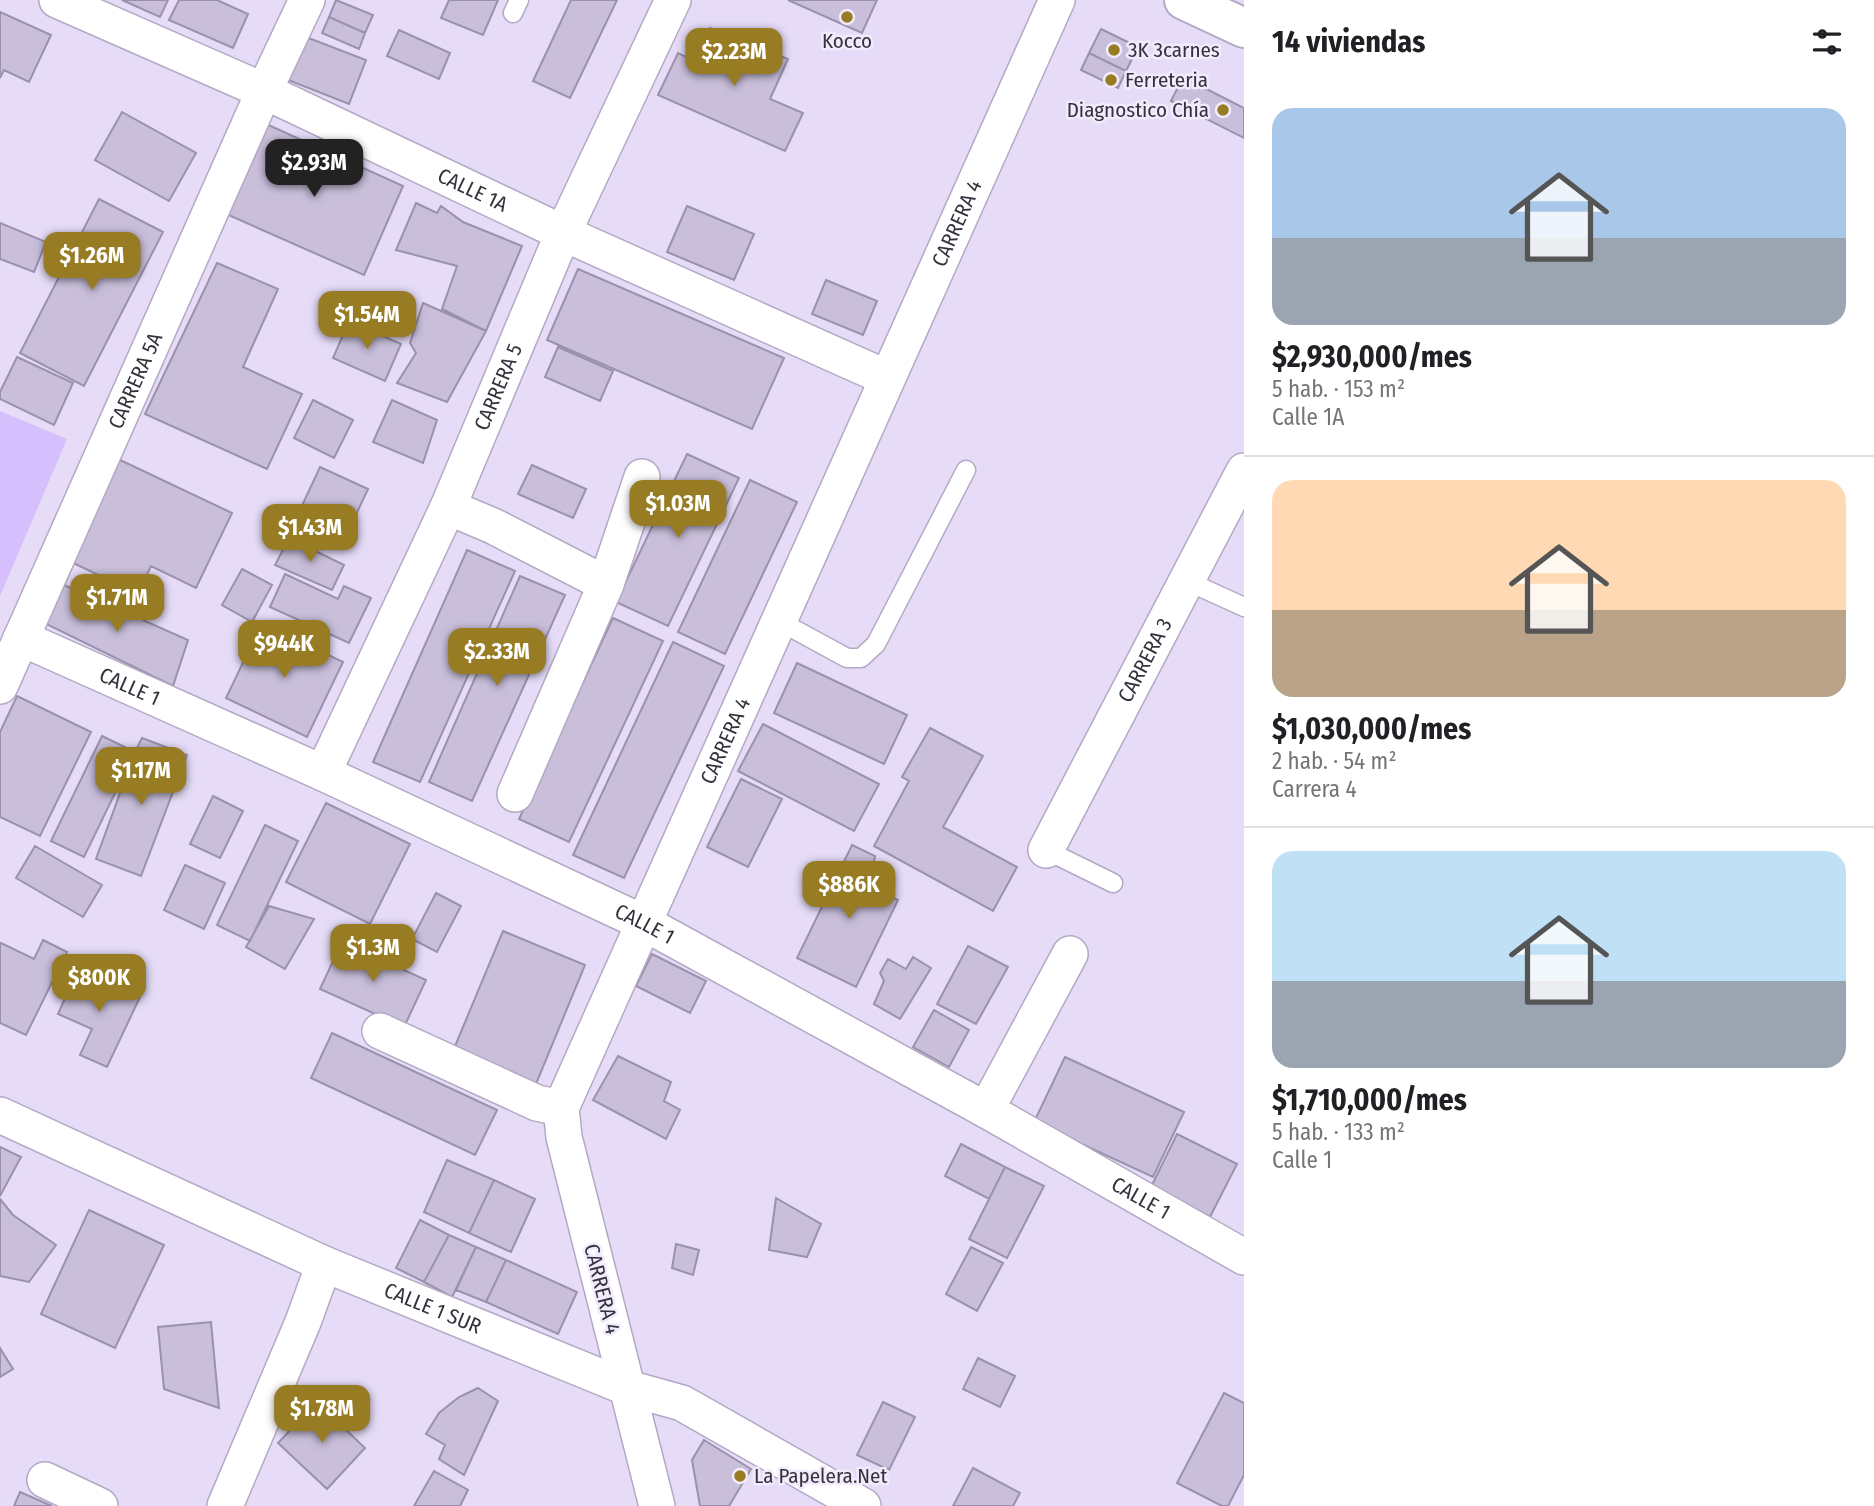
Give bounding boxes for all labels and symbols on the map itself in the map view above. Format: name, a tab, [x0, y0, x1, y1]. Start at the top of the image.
marker: Kocco	[839, 9, 855, 25]
pin: $2.23M	[677, 28, 791, 88]
place label: Kocco	[822, 28, 872, 54]
place label: 3K 3carnes	[1128, 37, 1220, 63]
marker: 3K 3carnes	[1106, 42, 1122, 58]
place label: Ferreteria	[1125, 67, 1208, 93]
marker: Ferreteria	[1103, 72, 1119, 88]
place label: Diagnostico Chía	[1067, 97, 1209, 123]
marker: Diagnostico Chía	[1215, 102, 1231, 118]
pin: $2.93M	[257, 140, 371, 199]
street label: CALLE 1A	[433, 162, 512, 218]
street label: CARRERA 4	[926, 176, 988, 271]
pin: $1.26M	[35, 232, 149, 292]
pin: $1.54M	[310, 292, 424, 351]
street label: CARRERA 5A	[103, 329, 168, 433]
street label: CARRERA 5	[469, 340, 528, 434]
pin: $1.03M	[621, 480, 735, 540]
pin: $1.43M	[253, 504, 367, 564]
pin: $1.71M	[60, 574, 174, 634]
street label: CARRERA 3	[1112, 614, 1178, 707]
pin: $944K	[235, 620, 333, 680]
pin: $2.33M	[440, 628, 554, 688]
street label: CALLE 1	[95, 662, 164, 711]
street label: CARRERA 4	[695, 693, 756, 788]
pin: $1.17M	[84, 748, 198, 807]
pin: $886K	[800, 862, 898, 921]
street label: CALLE 1	[611, 898, 679, 950]
pin: $1.3M	[324, 925, 422, 984]
pin: $800K	[50, 954, 148, 1014]
street label: CALLE 1	[1107, 1171, 1175, 1225]
street label: CARRERA 4	[578, 1241, 626, 1337]
street label: CALLE 1 SUR	[380, 1277, 486, 1340]
pin: $1.78M	[265, 1386, 379, 1445]
place label: La Papelera.Net	[754, 1463, 887, 1489]
marker: La Papelera.Net	[732, 1468, 748, 1484]

